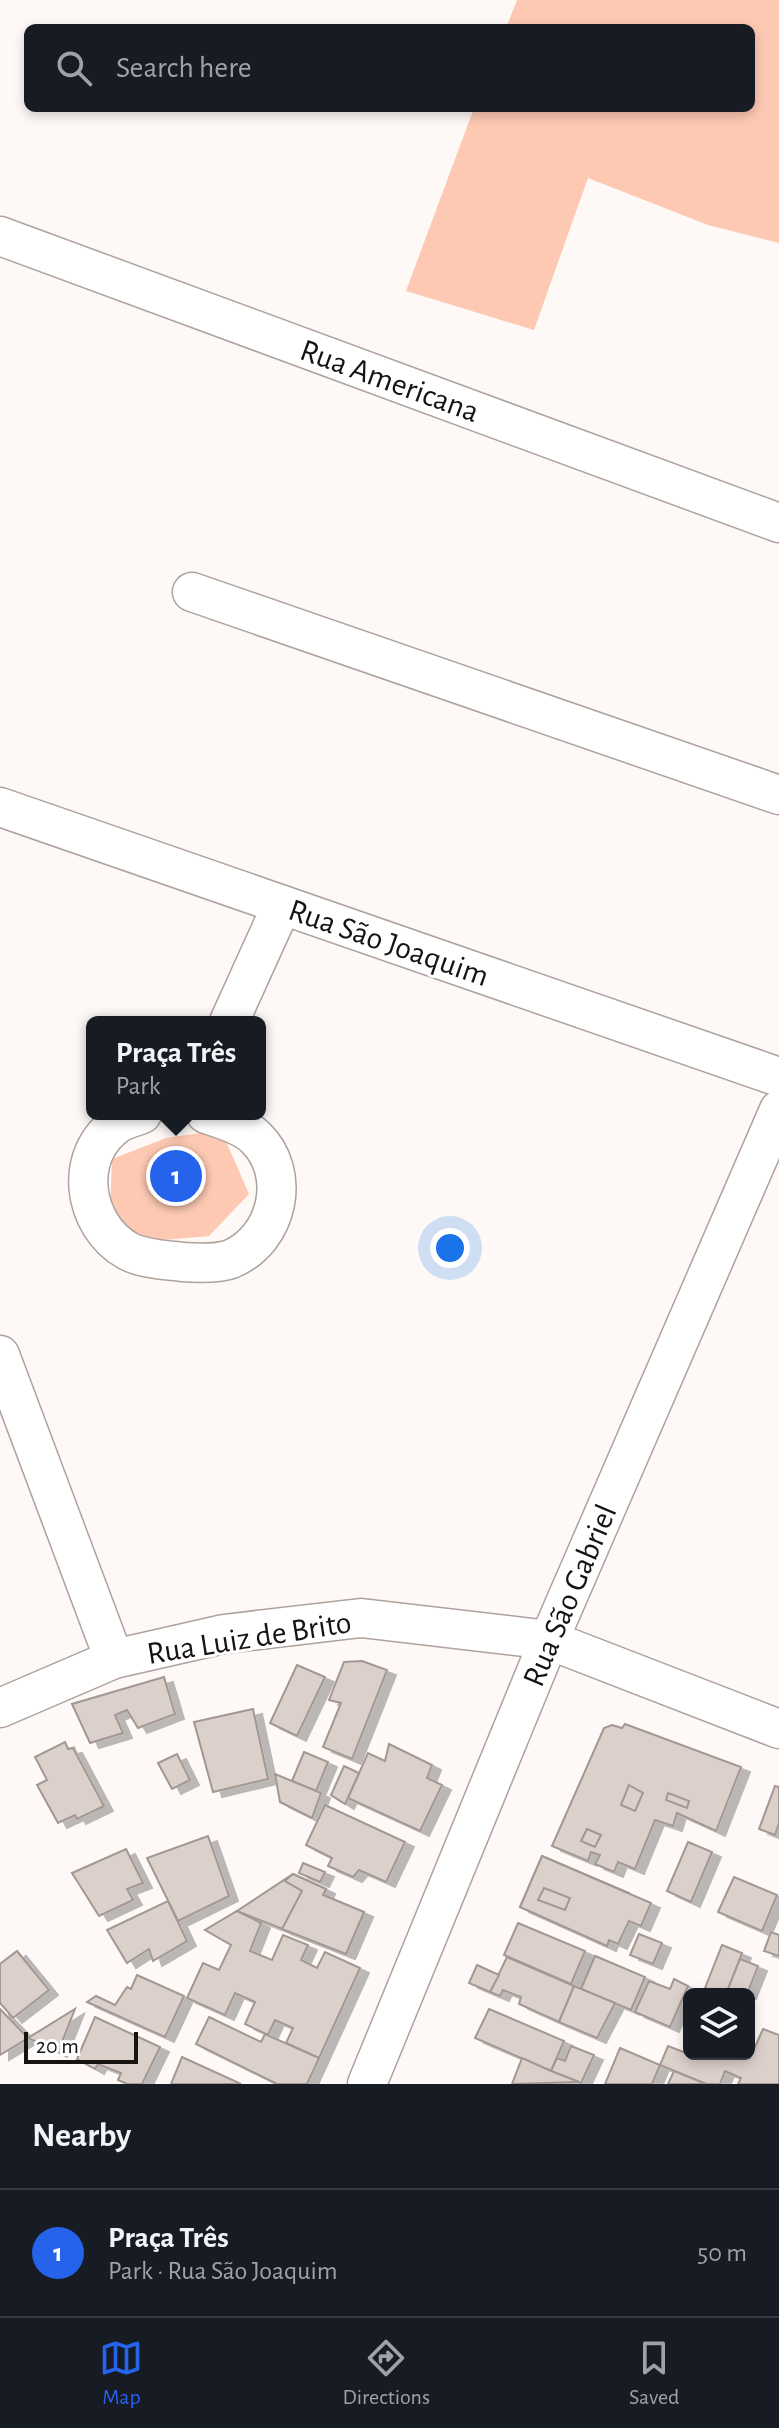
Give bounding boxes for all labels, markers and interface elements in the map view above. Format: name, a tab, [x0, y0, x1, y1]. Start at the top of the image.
search box	[24, 24, 755, 112]
icon: search	[52, 46, 96, 90]
text: Search here	[116, 53, 252, 83]
street label: Rua Americana	[296, 334, 483, 428]
street label: Rua São Joaquim	[284, 894, 493, 992]
popup	[86, 1016, 266, 1120]
text: Praça Três	[116, 1038, 236, 1068]
text: Park	[116, 1073, 161, 1099]
pin: 1	[150, 1146, 202, 1206]
your location	[430, 1228, 470, 1268]
street label: Rua São Gabriel	[517, 1500, 623, 1691]
street label: Rua Luiz de Brito	[145, 1606, 354, 1670]
map controls	[683, 1988, 755, 2060]
button: layers	[683, 1988, 755, 2060]
scale bar	[24, 2028, 138, 2064]
text: 20 m	[36, 2035, 79, 2057]
text: Nearby	[32, 2119, 131, 2153]
text: Praça Três	[108, 2223, 229, 2253]
text: 1	[53, 2240, 63, 2266]
text: 50 m	[697, 2240, 747, 2266]
text: Park · Rua São Joaquim	[108, 2258, 338, 2284]
tab: Map	[99, 2336, 143, 2410]
tab: Directions	[342, 2336, 430, 2410]
tab: Saved	[629, 2336, 679, 2410]

